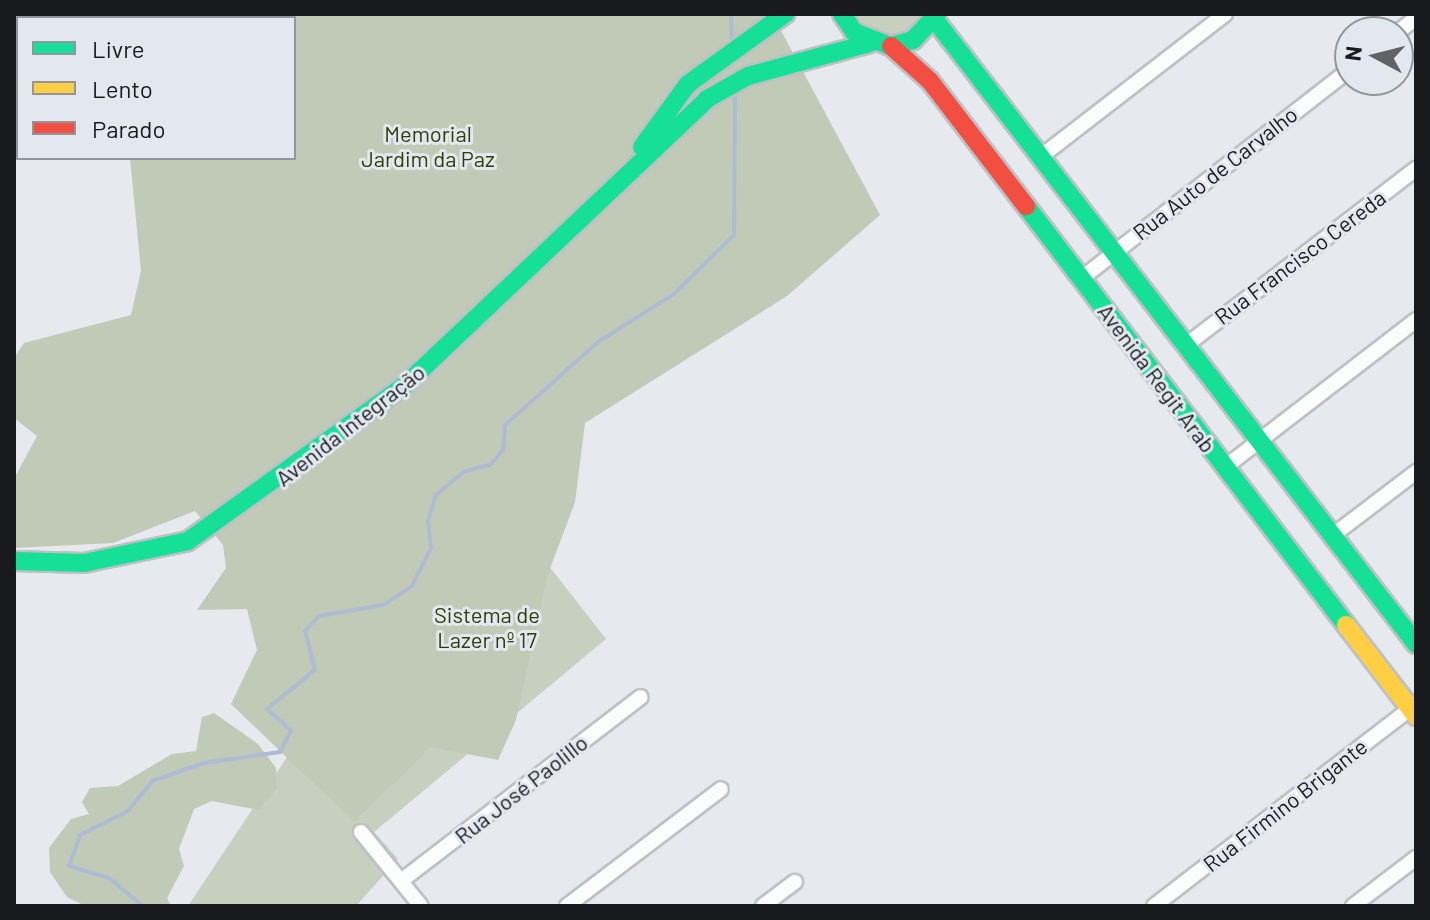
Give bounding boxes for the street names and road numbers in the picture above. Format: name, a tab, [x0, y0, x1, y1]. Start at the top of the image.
street label: Rua Auto de Carvalho	[1127, 101, 1303, 245]
street label: Rua Francisco Cereda	[1209, 184, 1391, 330]
street label: Avenida Regit Arab	[1093, 299, 1221, 457]
street label: Avenida Integração	[270, 359, 430, 491]
street label: Rua José Paolillo	[449, 729, 593, 849]
street label: Rua Firmino Brigante	[1198, 733, 1372, 877]

